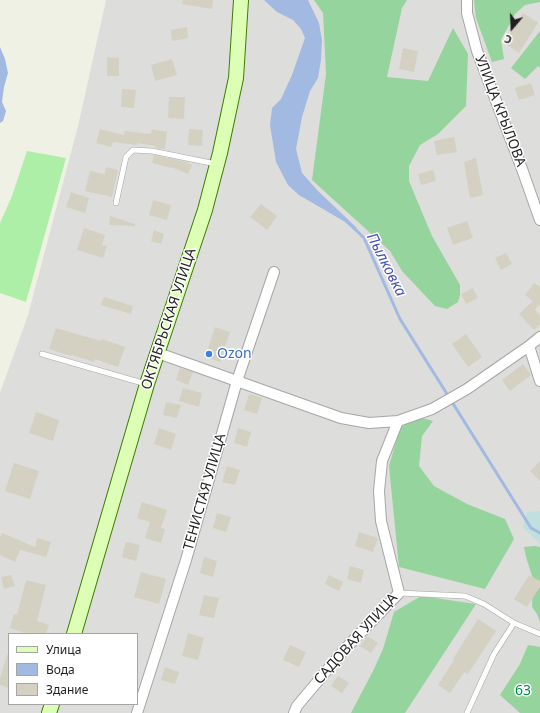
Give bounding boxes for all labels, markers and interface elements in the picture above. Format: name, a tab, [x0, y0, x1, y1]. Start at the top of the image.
north arrow	[492, 8, 532, 48]
text: С	[502, 32, 514, 48]
street label: УЛИЦА КРЫЛОВА	[471, 53, 529, 169]
water label: Пылковка	[362, 230, 410, 300]
street label: ОКТЯБРЬСКАЯ УЛИЦА	[138, 246, 200, 392]
place label: Ozon	[217, 346, 252, 362]
marker: Ozon	[204, 349, 214, 359]
street label: ТЕНИСТАЯ УЛИЦА	[180, 432, 230, 552]
street label: САДОВАЯ УЛИЦА	[311, 590, 401, 688]
legend	[8, 633, 138, 705]
text: Улица	[46, 641, 81, 658]
text: Вода	[46, 661, 75, 678]
text: Здание	[46, 681, 88, 698]
park label: 63	[515, 683, 531, 699]

